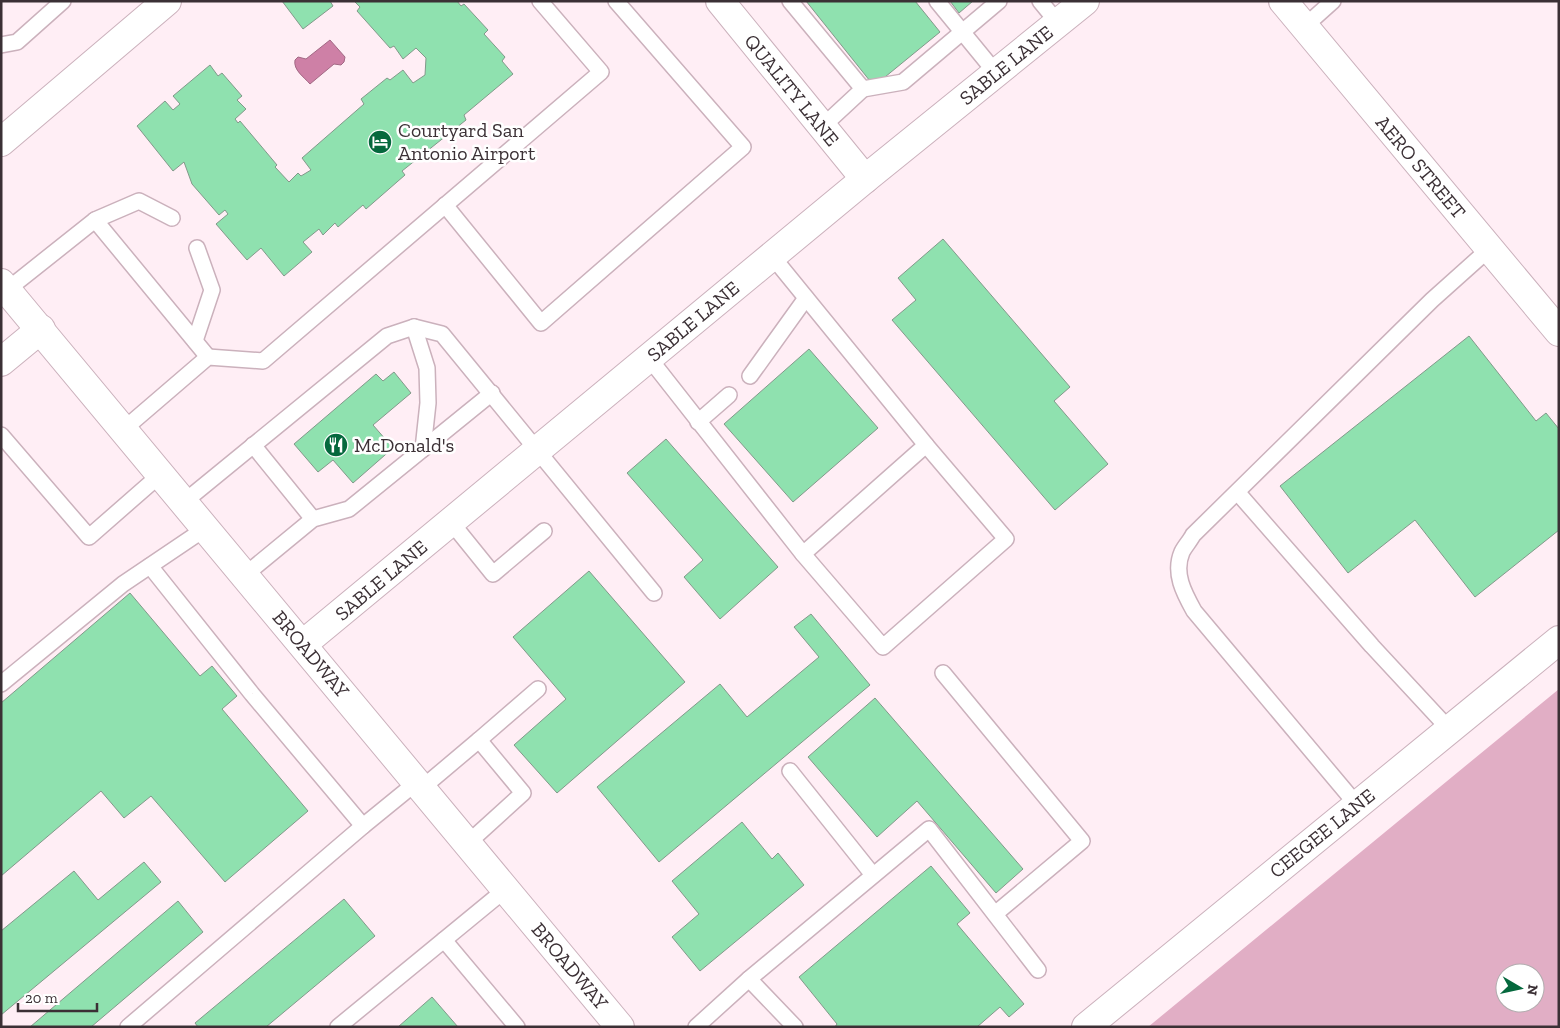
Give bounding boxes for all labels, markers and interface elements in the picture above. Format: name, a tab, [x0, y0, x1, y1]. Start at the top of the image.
street label: SABLE LANE	[955, 20, 1057, 110]
street label: QUALITY LANE	[739, 29, 845, 151]
street label: AERO STREET	[1371, 110, 1471, 224]
place label: Courtyard San Antonio Airport	[398, 118, 536, 165]
hotel icon: Courtyard San Antonio Airport	[367, 129, 393, 155]
street label: SABLE LANE	[642, 276, 744, 366]
restaurant icon: McDonald's	[323, 432, 349, 458]
place label: McDonald's	[354, 433, 454, 457]
street label: SABLE LANE	[330, 535, 432, 625]
street label: BROADWAY	[268, 606, 355, 703]
street label: CEEGEE LANE	[1264, 783, 1380, 883]
street label: BROADWAY	[527, 918, 614, 1015]
north arrow	[1495, 963, 1545, 1013]
scale bar	[18, 980, 96, 1012]
text: N	[1523, 983, 1542, 997]
text: 20 m	[25, 989, 58, 1007]

